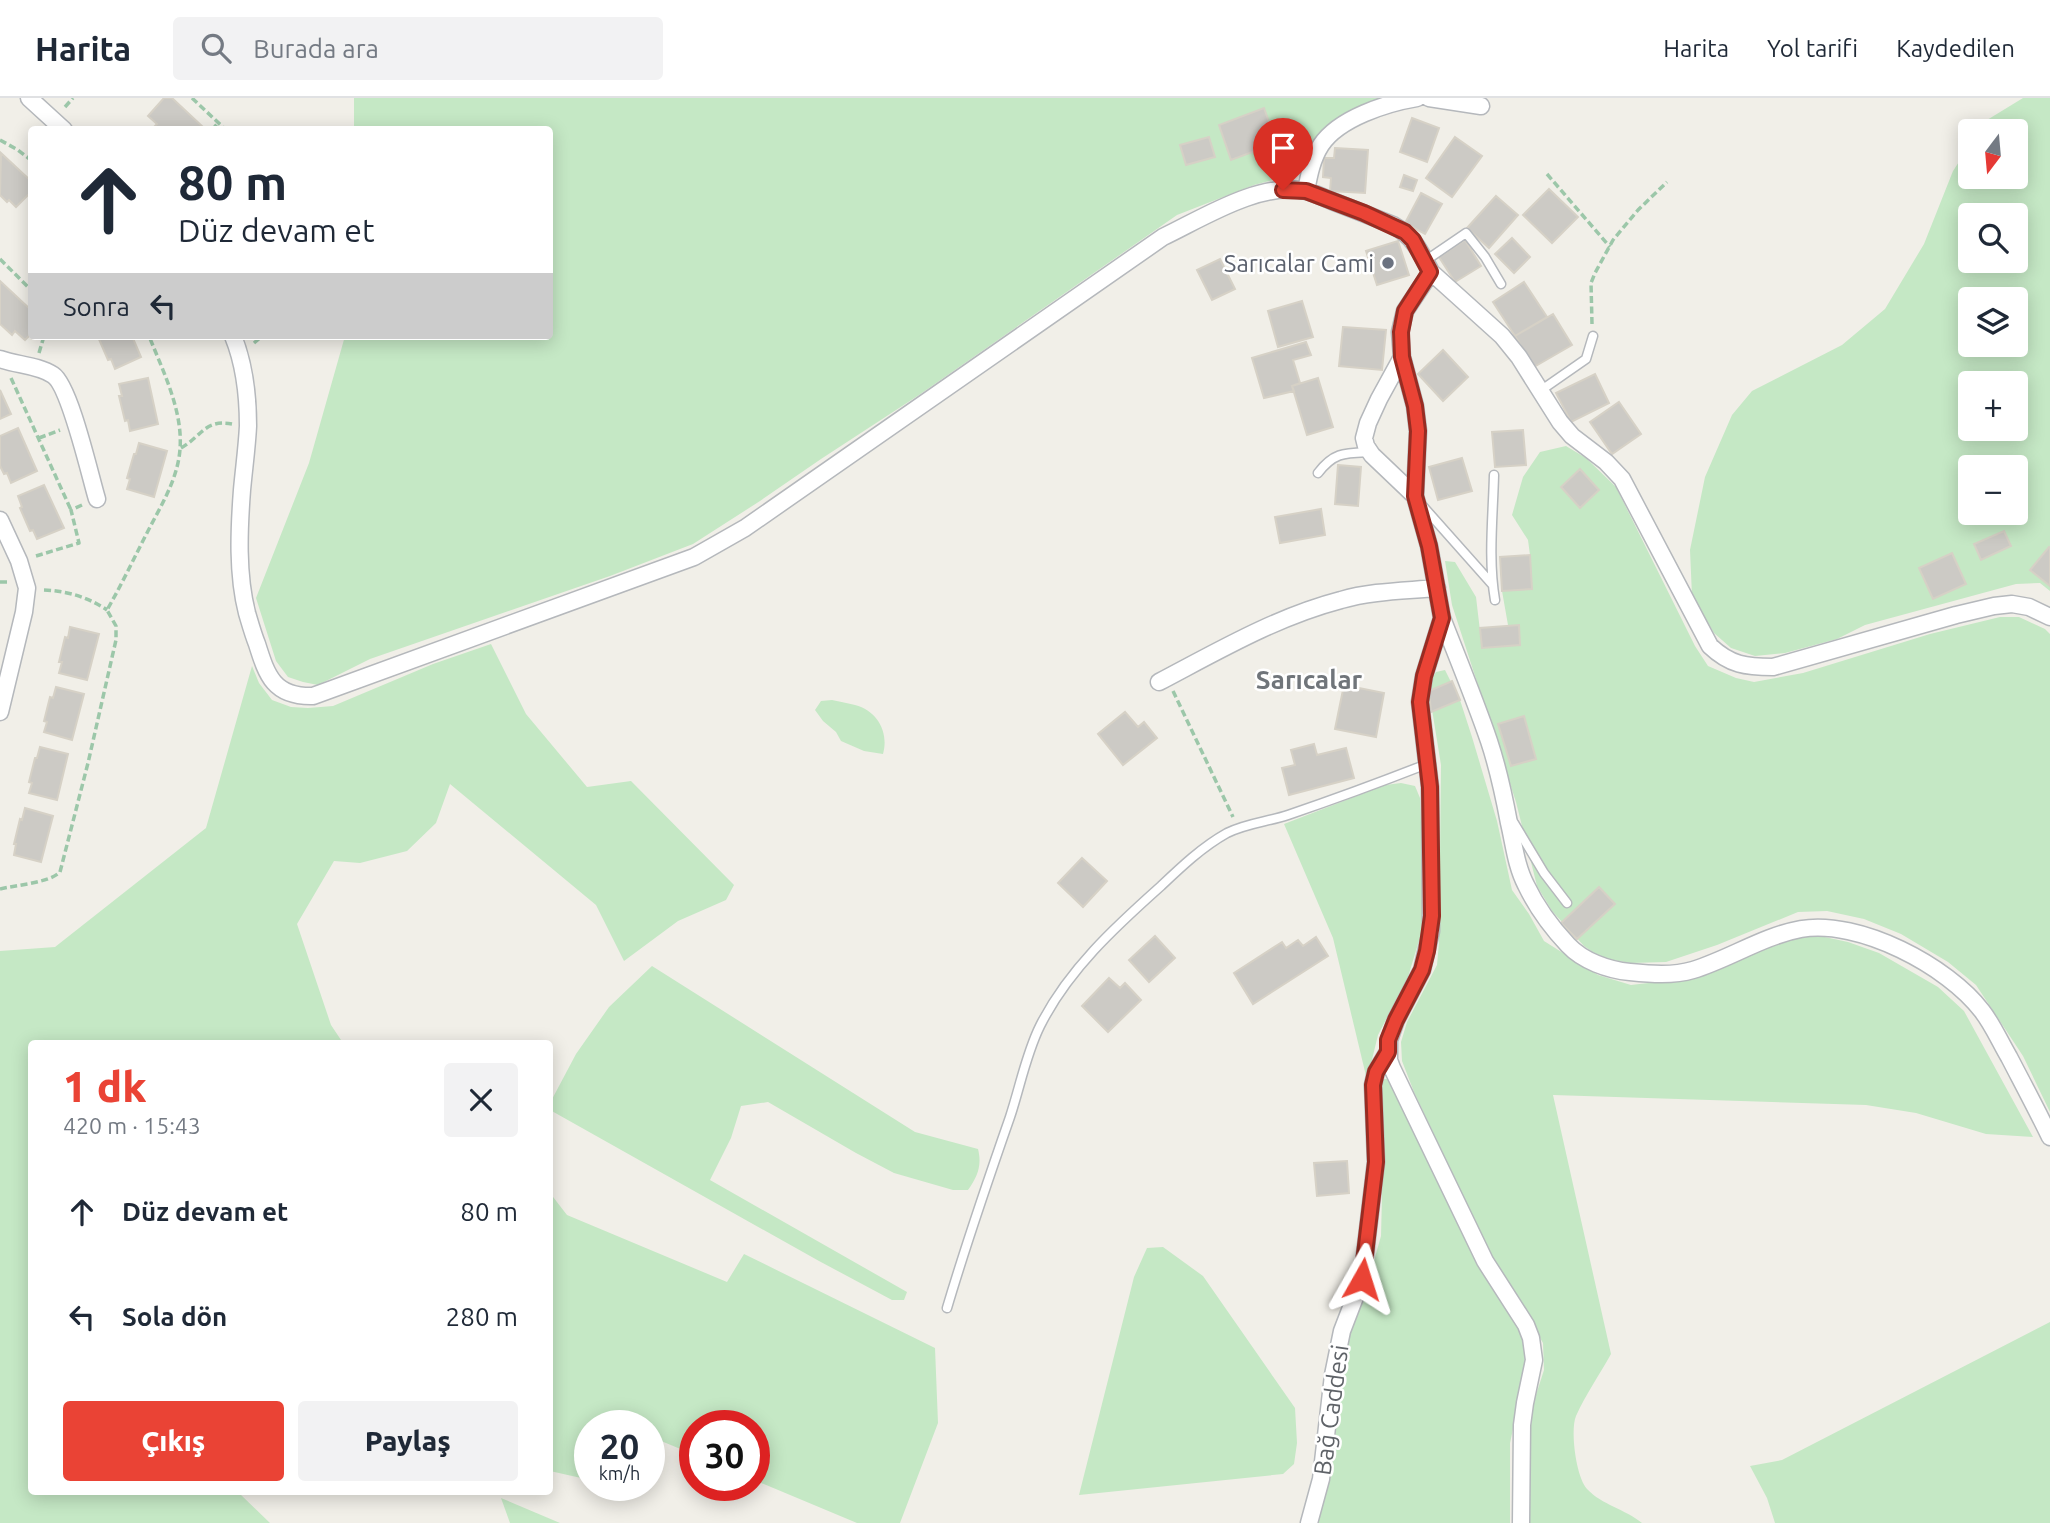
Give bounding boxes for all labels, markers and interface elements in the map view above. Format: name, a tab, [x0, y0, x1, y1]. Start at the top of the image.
search box	[173, 17, 663, 80]
icon: search	[197, 29, 235, 67]
text: Harita	[35, 30, 131, 67]
text: Burada ara	[253, 34, 379, 63]
text: Harita	[1663, 35, 1729, 62]
text: Yol tarifi	[1767, 35, 1858, 62]
text: Kaydedilen	[1896, 35, 2015, 62]
pin	[1253, 118, 1313, 190]
north arrow	[1958, 119, 2028, 189]
map controls	[1958, 119, 2028, 525]
icon: arrive	[1264, 129, 1302, 167]
icon: ahead	[63, 154, 154, 245]
text: 80 m	[178, 154, 287, 209]
button: search	[1958, 203, 2028, 273]
text: Düz devam et	[178, 212, 375, 248]
place label: Sarıcalar Cami	[1224, 250, 1374, 277]
marker: Sarıcalar Cami	[1380, 255, 1396, 271]
icon: left	[144, 287, 182, 325]
button: layers	[1958, 287, 2028, 357]
text: Sonra	[63, 292, 130, 321]
button: +	[1958, 371, 2028, 441]
button: −	[1958, 455, 2028, 525]
district label: Sarıcalar	[1256, 665, 1363, 694]
text: 1 dk	[63, 1063, 146, 1110]
button: close	[444, 1063, 518, 1137]
text: 420 m · 15:43	[63, 1113, 201, 1138]
icon: ahead	[63, 1193, 101, 1231]
text: Düz devam et	[122, 1197, 288, 1226]
text: 80 m	[460, 1197, 518, 1226]
position arrow	[1325, 1242, 1399, 1316]
icon: left	[63, 1298, 101, 1336]
text: Sola dön	[122, 1302, 227, 1331]
text: 280 m	[446, 1302, 518, 1331]
street label: Bağ Caddesi	[1308, 1343, 1354, 1477]
button: Çıkış	[63, 1401, 284, 1481]
button: Paylaş	[298, 1401, 518, 1481]
speed limit sign: 30	[679, 1410, 770, 1501]
text: 20	[600, 1426, 639, 1466]
text: km/h	[599, 1463, 640, 1483]

